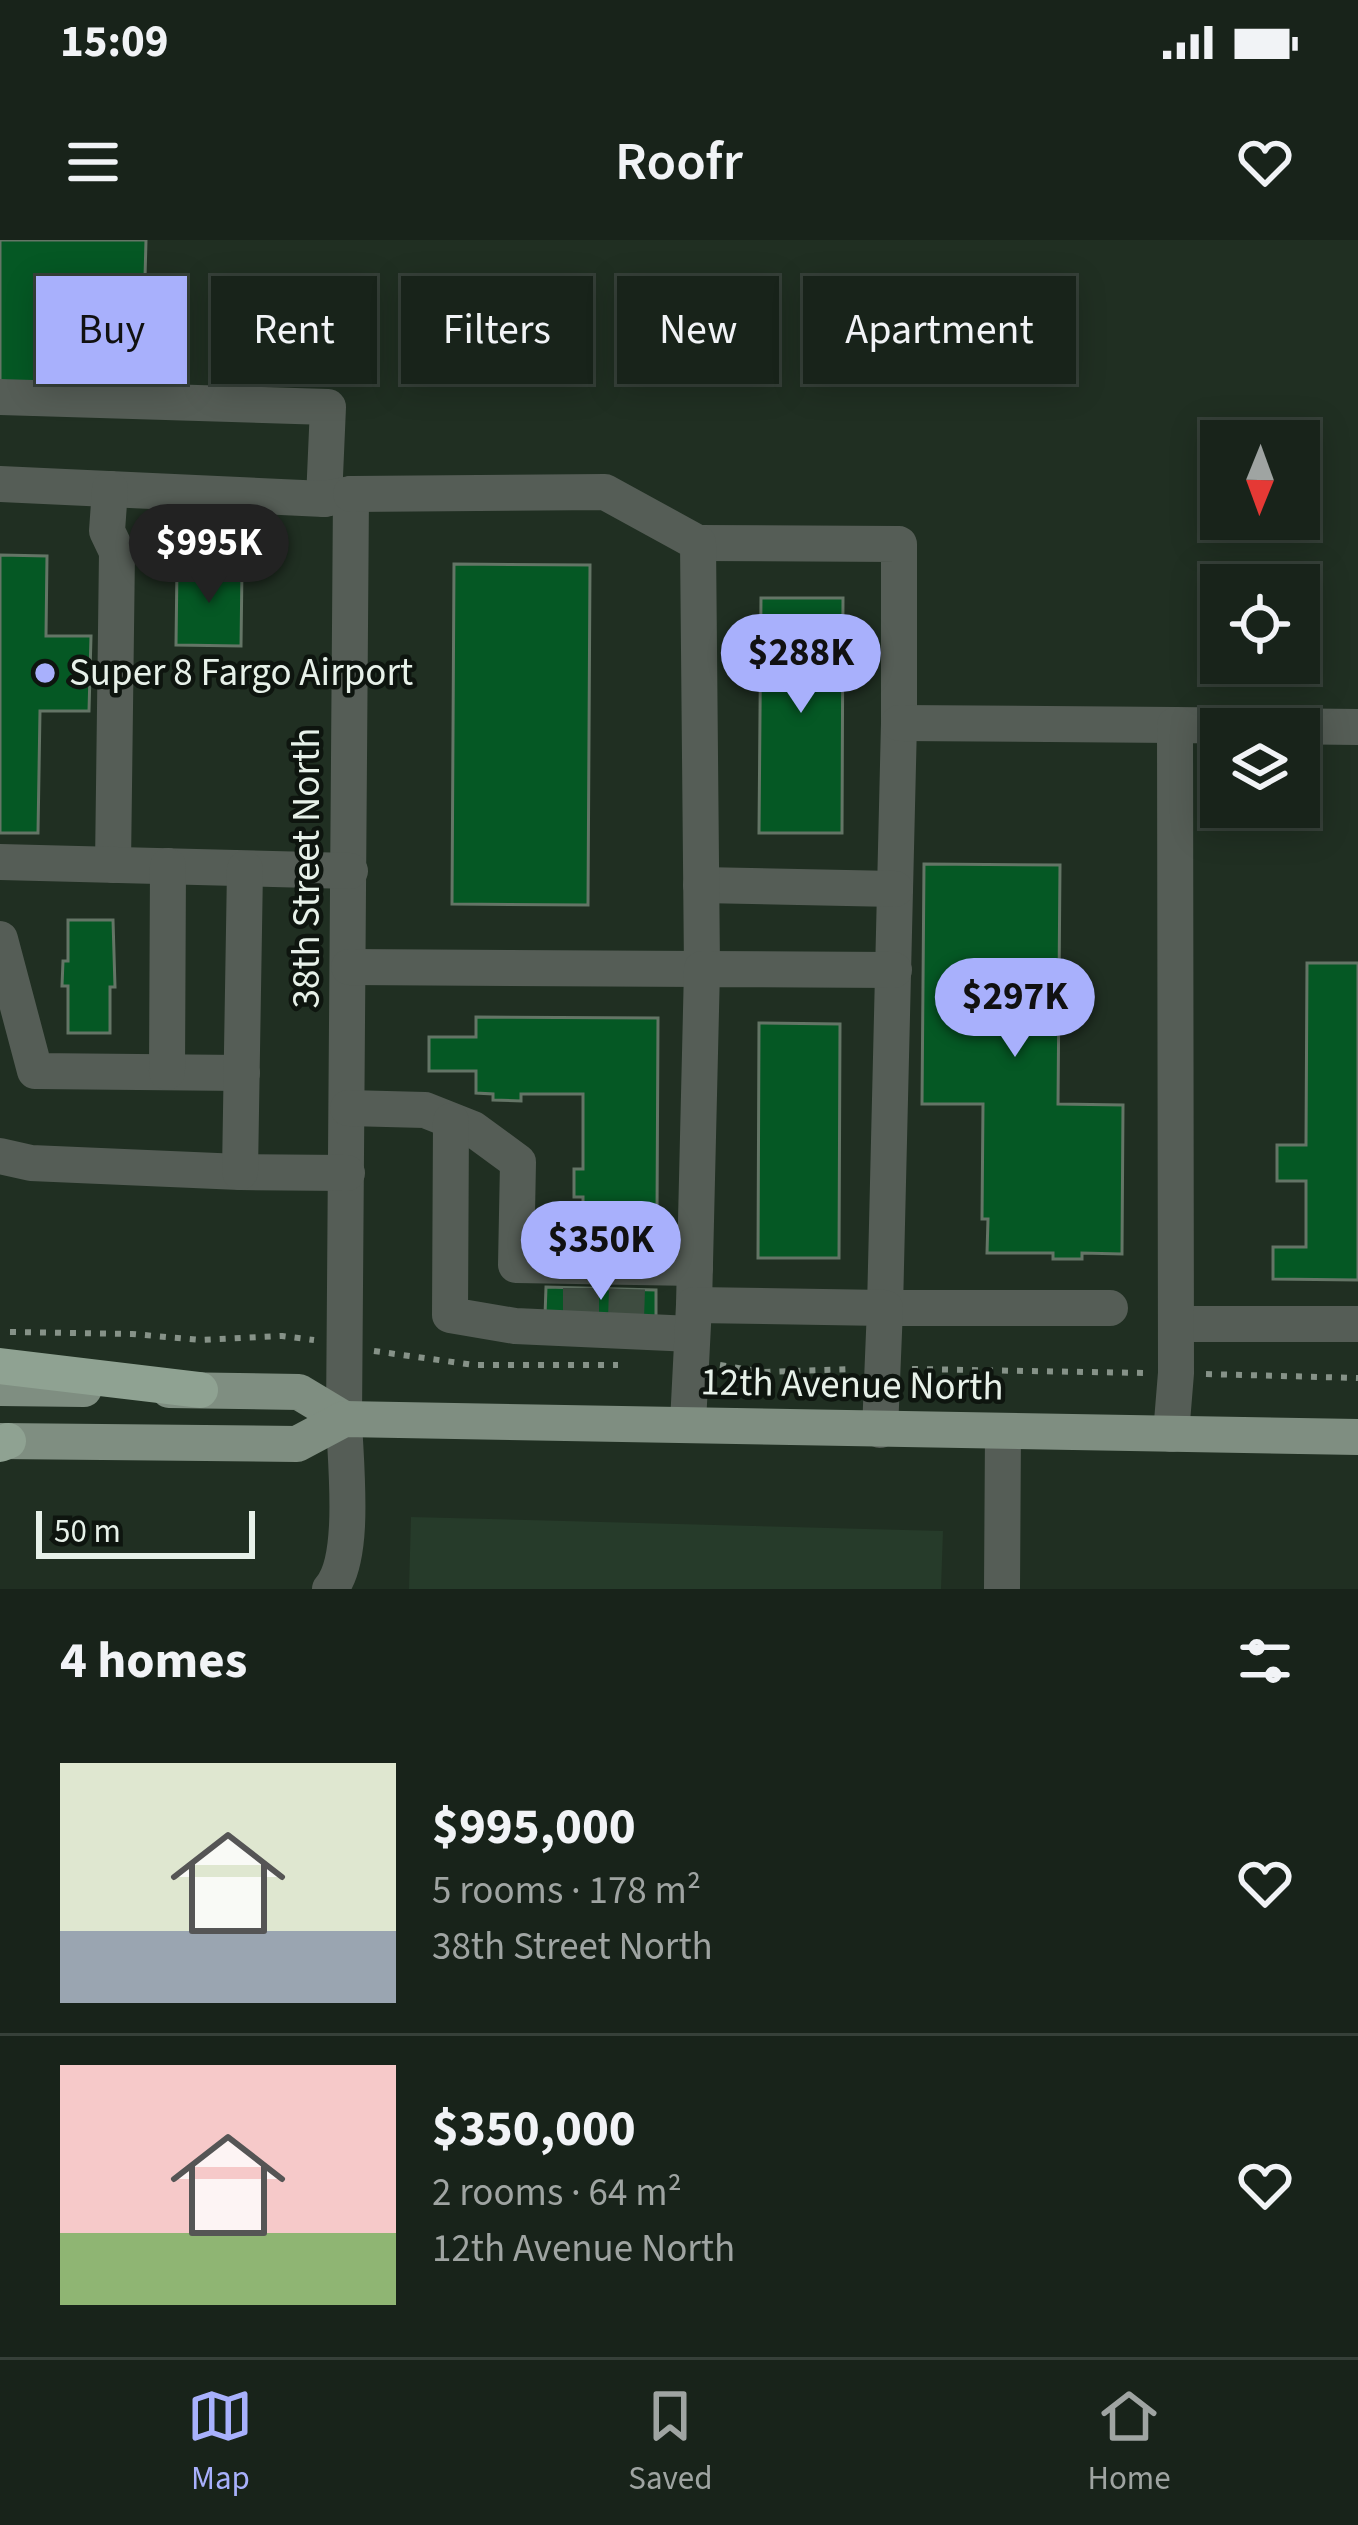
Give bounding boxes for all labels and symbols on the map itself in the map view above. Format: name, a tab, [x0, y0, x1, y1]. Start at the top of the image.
north arrow	[1200, 420, 1320, 540]
pin: $995K	[125, 504, 293, 606]
pin: $288K	[717, 614, 885, 716]
place label: Super 8 Fargo Airport	[69, 645, 413, 701]
marker: Super 8 Fargo Airport	[32, 660, 58, 686]
street label: 38th Street North	[279, 728, 335, 1008]
pin: $297K	[931, 958, 1099, 1060]
pin: $350K	[517, 1201, 685, 1303]
street label: 12th Avenue North	[700, 1354, 1004, 1416]
scale bar	[36, 1505, 255, 1558]

